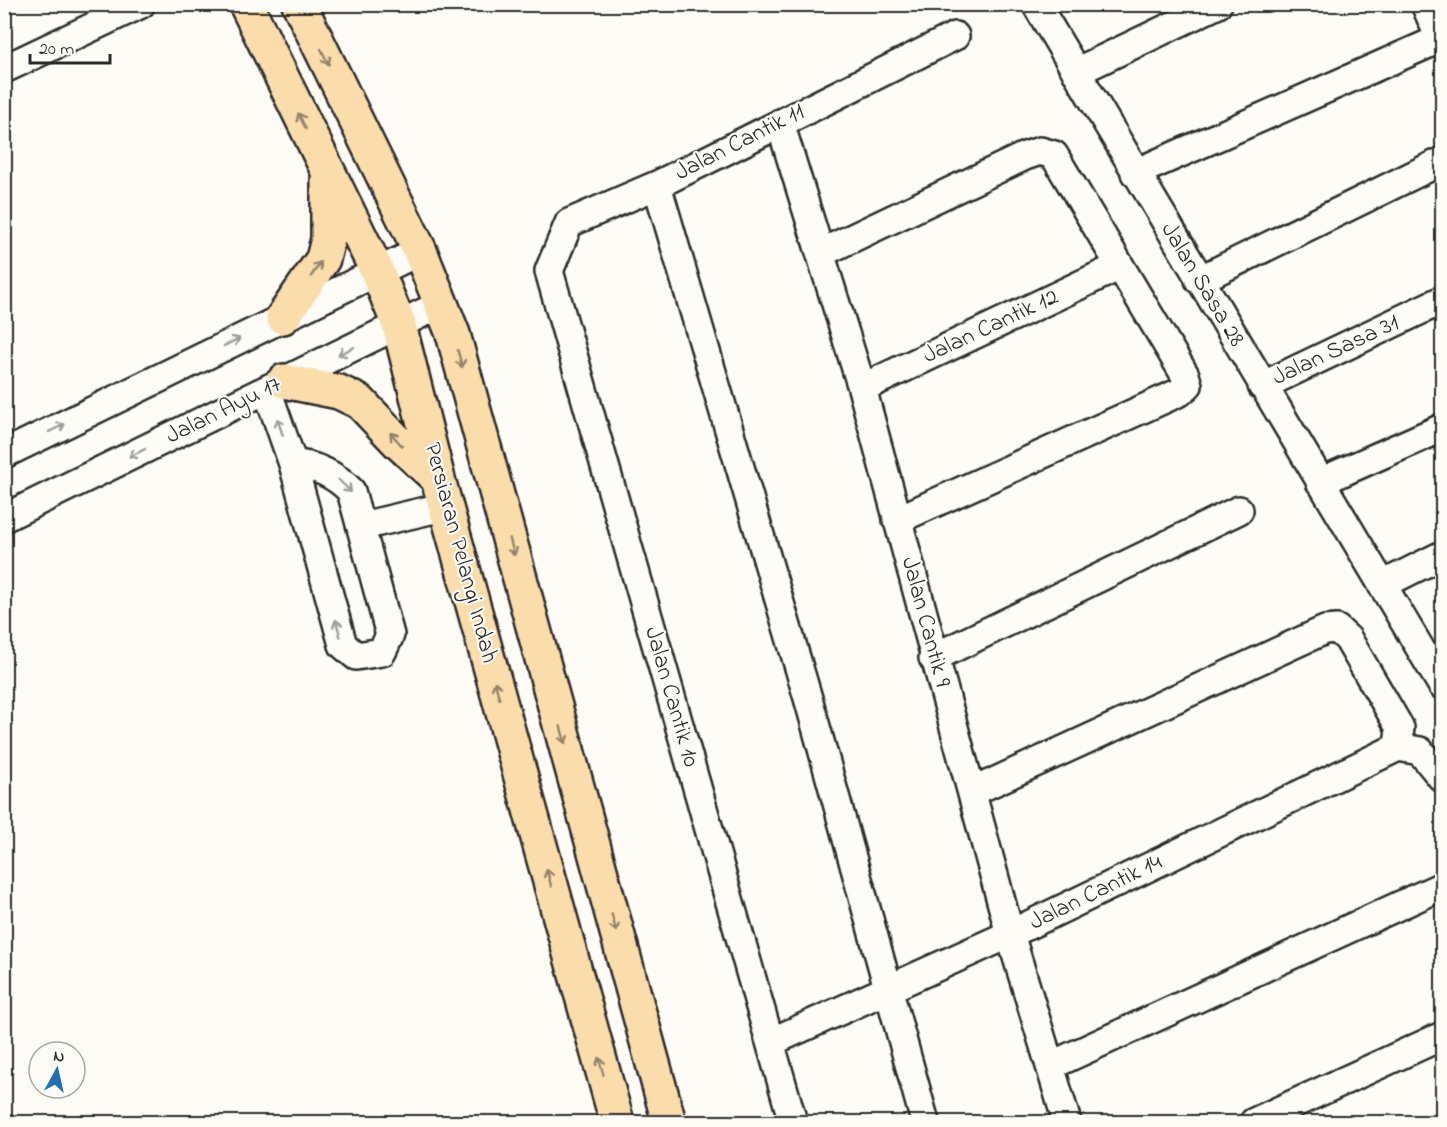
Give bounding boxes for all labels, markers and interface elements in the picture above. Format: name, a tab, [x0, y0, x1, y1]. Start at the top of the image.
scale bar	[30, 27, 110, 65]
text: 20 m	[39, 37, 74, 63]
one-way arrow	[319, 48, 331, 66]
street label: Jalan Cantik 11	[669, 95, 811, 191]
one-way arrow	[296, 112, 308, 130]
street label: Jalan Sasa 28	[1151, 216, 1253, 354]
one-way arrow	[310, 261, 322, 278]
street label: Jalan Cantik 12	[917, 280, 1065, 374]
street label: Jalan Sasa 31	[1267, 306, 1406, 396]
one-way arrow	[223, 336, 241, 348]
one-way arrow	[338, 345, 355, 357]
one-way arrow	[455, 349, 466, 368]
street label: Jalan Ayu 17	[160, 368, 288, 455]
one-way arrow	[274, 418, 285, 437]
one-way arrow	[48, 422, 66, 433]
one-way arrow	[389, 432, 403, 447]
street label: Persiaran Pelangi Indah	[414, 439, 506, 667]
one-way arrow	[129, 448, 147, 459]
one-way arrow	[337, 478, 352, 493]
one-way arrow	[506, 537, 518, 556]
street label: Jalan Cantik 9	[891, 553, 959, 692]
one-way arrow	[332, 619, 343, 638]
street label: Jalan Cantik 10	[634, 623, 708, 771]
one-way arrow	[491, 681, 503, 700]
one-way arrow	[558, 725, 569, 744]
street label: Jalan Cantik 14	[1024, 846, 1168, 940]
one-way arrow	[543, 869, 555, 888]
one-way arrow	[609, 914, 620, 933]
north arrow	[27, 1040, 87, 1100]
text: N	[52, 1044, 66, 1070]
one-way arrow	[595, 1057, 607, 1076]

